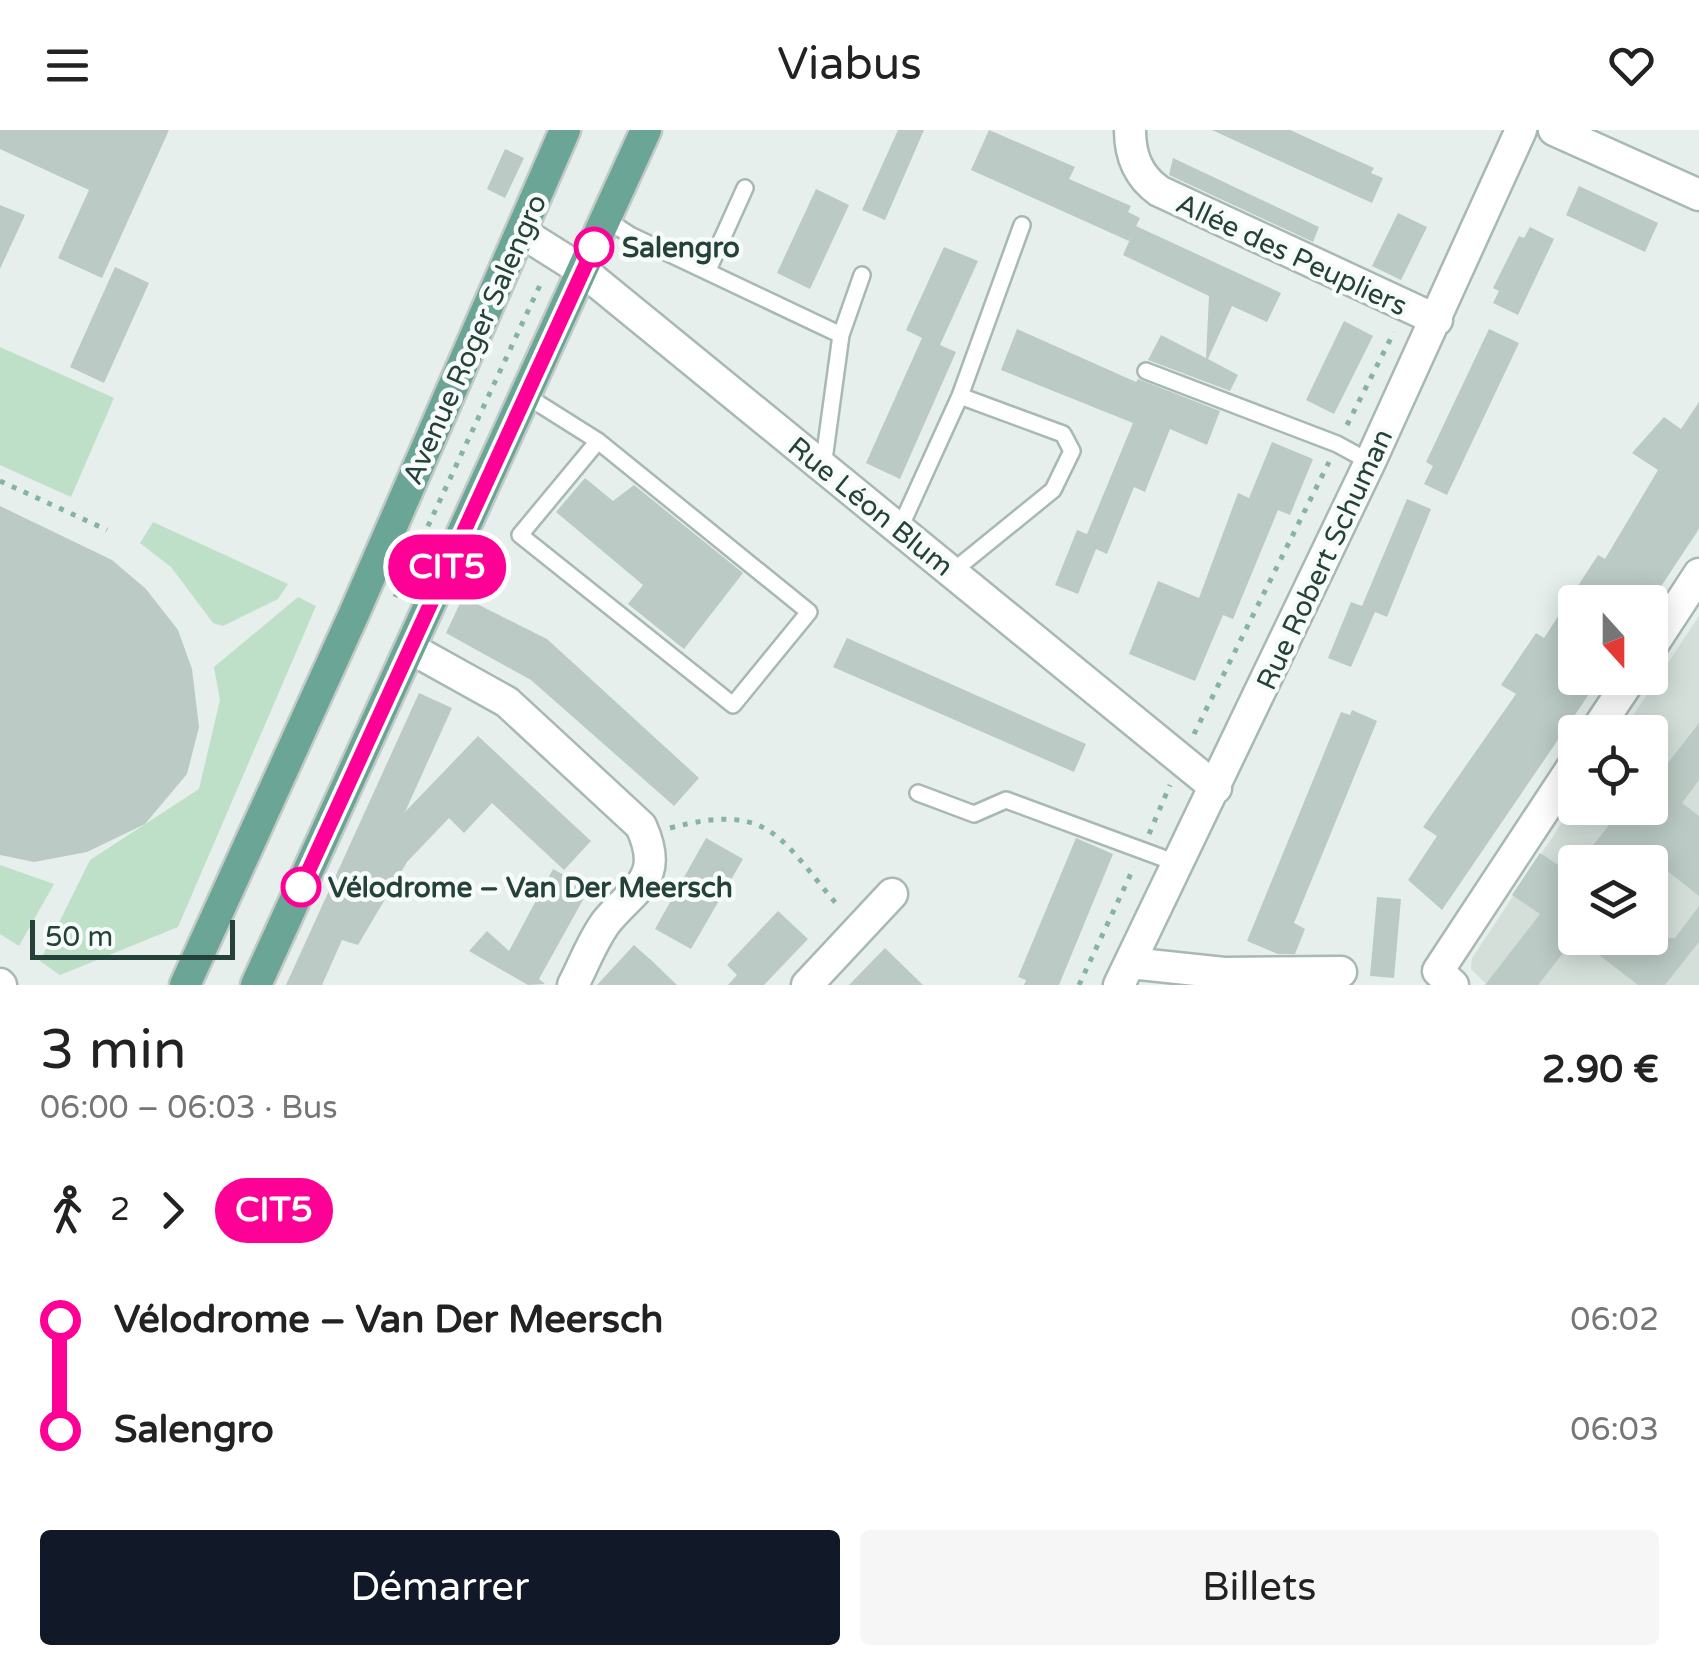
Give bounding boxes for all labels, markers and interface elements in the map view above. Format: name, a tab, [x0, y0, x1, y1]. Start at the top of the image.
icon: menu	[40, 38, 95, 93]
text: Viabus	[777, 38, 922, 92]
icon: heart	[1604, 38, 1659, 93]
street label: Allée des Peupliers	[1171, 186, 1412, 323]
street label: Avenue Roger Salengro	[396, 189, 554, 490]
marker: Salengro	[575, 228, 613, 266]
place label: Salengro	[622, 231, 740, 265]
street label: Rue Robert Schuman	[1249, 424, 1400, 695]
street label: Rue Léon Blum	[781, 430, 960, 584]
line badge: CIT5	[377, 534, 517, 600]
text: CIT5	[408, 546, 486, 588]
north arrow	[1558, 585, 1668, 695]
map controls	[1558, 585, 1668, 955]
button: locate	[1558, 715, 1668, 825]
button: layers	[1558, 845, 1668, 955]
marker: Vélodrome – Van Der Meersch	[282, 868, 320, 906]
place label: Vélodrome – Van Der Meersch	[328, 871, 733, 905]
scale bar	[30, 915, 235, 960]
text: 50 m	[45, 920, 113, 954]
text: 3 min	[40, 1018, 187, 1084]
text: 2.90 €	[1542, 1047, 1659, 1093]
text: 06:00 – 06:03 · Bus	[40, 1089, 338, 1127]
icon: walk	[40, 1183, 95, 1238]
icon: forward	[145, 1183, 200, 1238]
text: CIT5	[235, 1189, 313, 1231]
text: 2	[110, 1191, 130, 1229]
text: Vélodrome – Van Der Meersch	[114, 1297, 663, 1343]
text: 06:02	[1570, 1301, 1659, 1339]
text: Salengro	[114, 1407, 274, 1453]
text: 06:03	[1570, 1411, 1659, 1449]
button: Démarrer	[40, 1530, 840, 1645]
button: Billets	[860, 1530, 1659, 1645]

